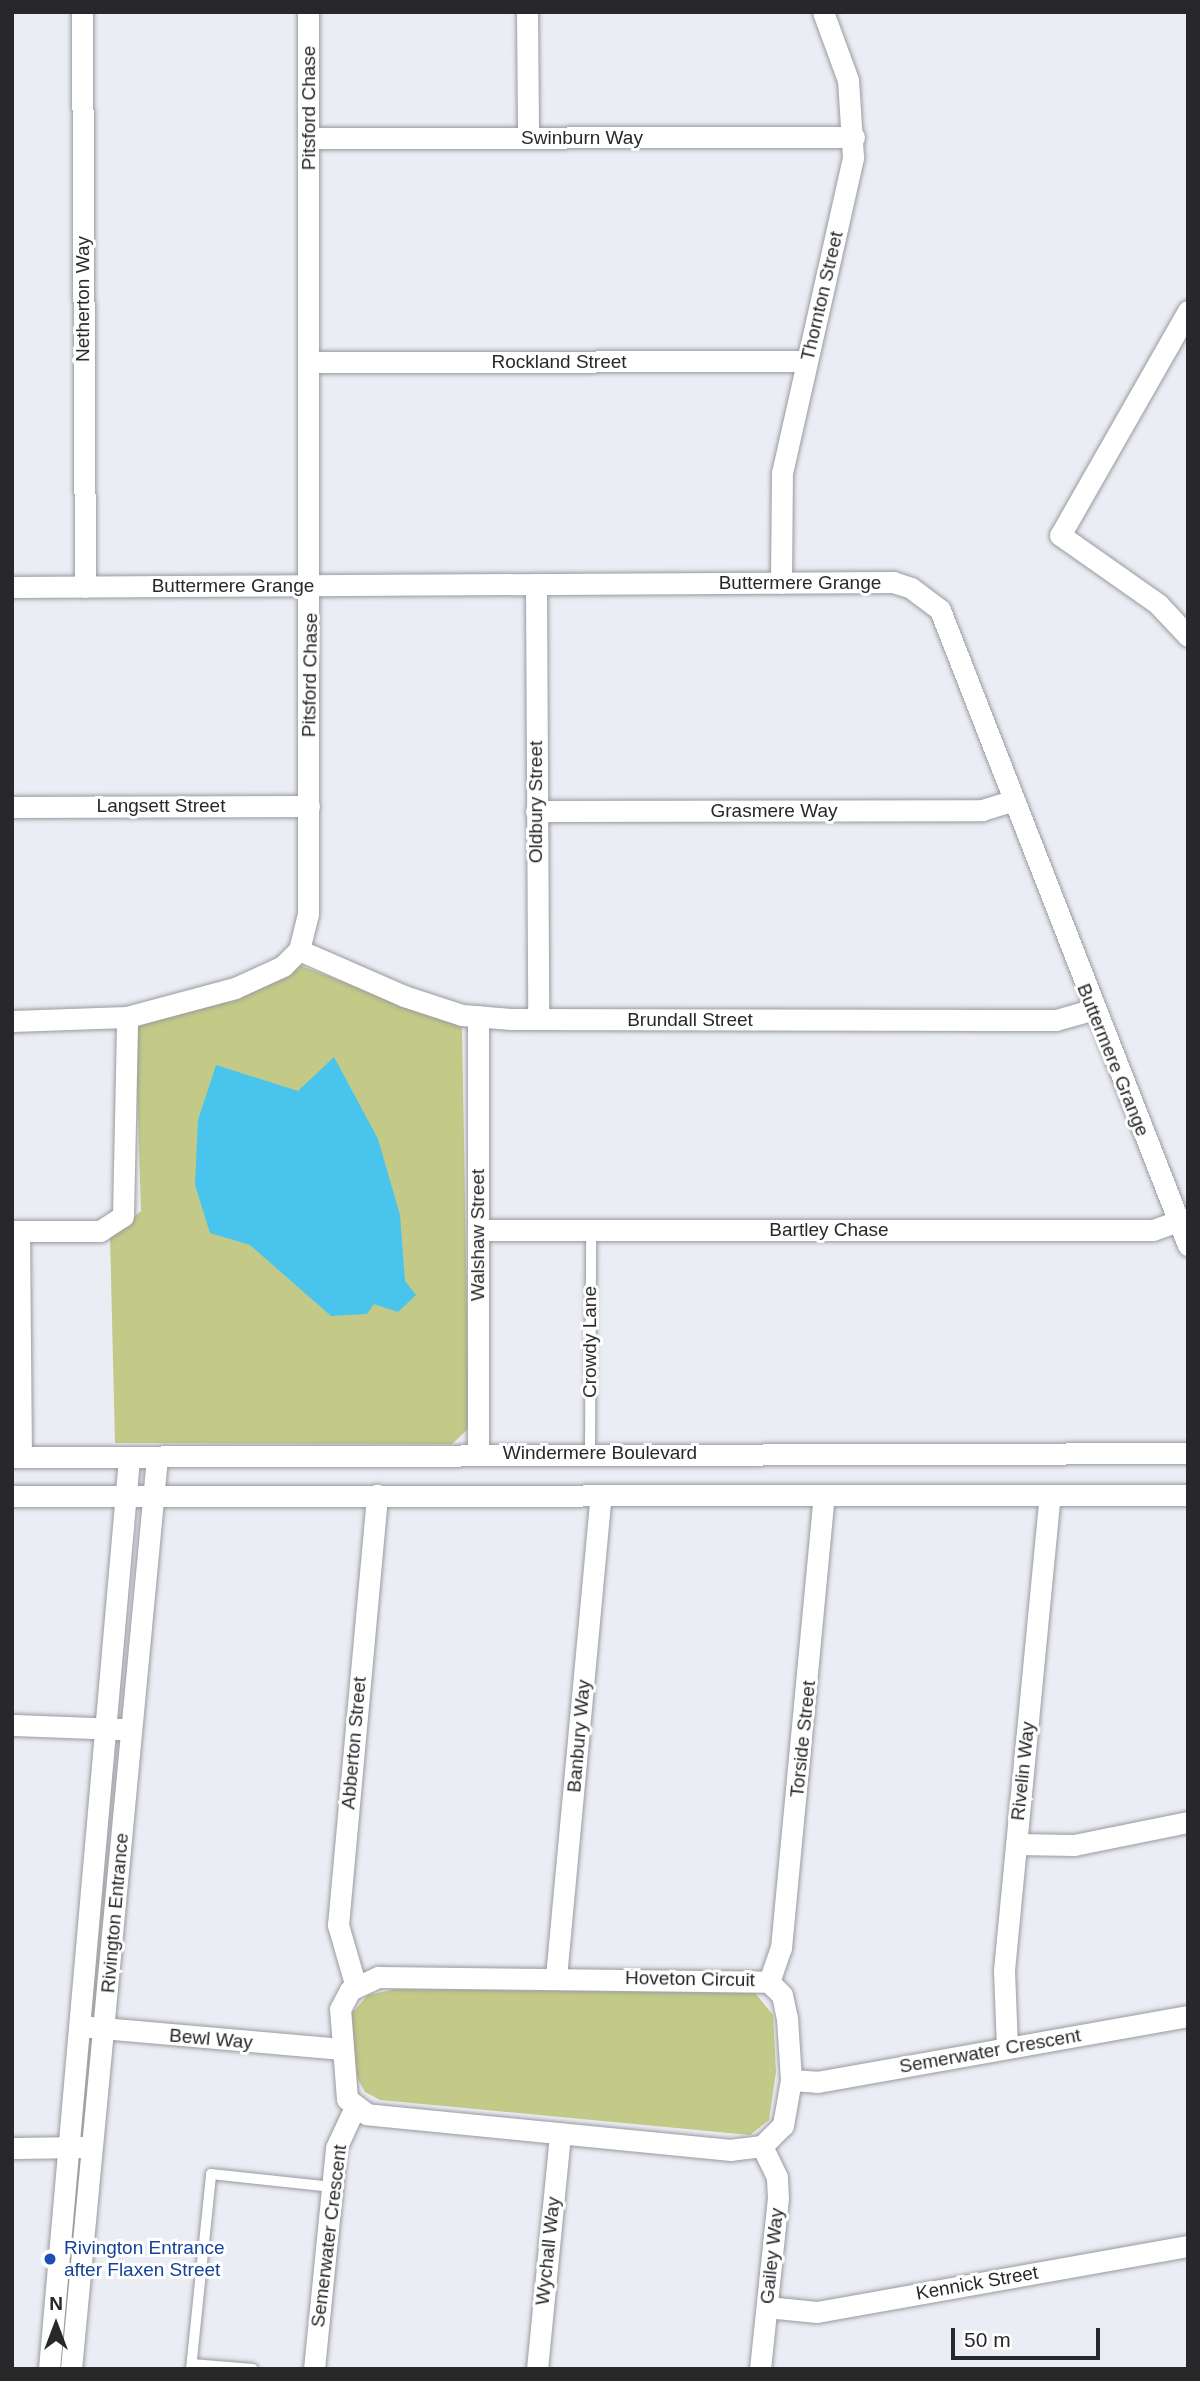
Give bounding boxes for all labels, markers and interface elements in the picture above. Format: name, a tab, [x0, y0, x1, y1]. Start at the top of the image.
street label: Pitsford Chase	[298, 46, 320, 170]
street label: Swinburn Way	[521, 127, 643, 149]
street label: Thornton Street	[796, 229, 848, 363]
street label: Netherton Way	[72, 236, 94, 362]
street label: Rockland Street	[491, 351, 627, 373]
street label: Buttermere Grange	[719, 572, 881, 594]
street label: Buttermere Grange	[152, 575, 314, 597]
street label: Pitsford Chase	[298, 613, 322, 737]
street label: Oldbury Street	[525, 741, 547, 863]
street label: Langsett Street	[97, 795, 225, 817]
street label: Grasmere Way	[710, 800, 838, 822]
street label: Buttermere Grange	[1072, 980, 1154, 1140]
street label: Brundall Street	[627, 1009, 753, 1031]
street label: Walshaw Street	[467, 1169, 489, 1301]
street label: Bartley Chase	[769, 1219, 889, 1241]
street label: Crowdy Lane	[579, 1286, 601, 1398]
street label: Windermere Boulevard	[503, 1442, 697, 1464]
street label: Abberton Street	[337, 1676, 371, 1810]
street label: Banbury Way	[563, 1679, 595, 1793]
street label: Torside Street	[786, 1680, 820, 1798]
street label: Rivelin Way	[1006, 1720, 1040, 1822]
street label: Rivington Entrance	[97, 1832, 133, 1994]
street label: Hoveton Circuit	[625, 1966, 755, 1992]
street label: Bewl Way	[168, 2024, 254, 2054]
street label: Semerwater Crescent	[898, 2024, 1082, 2078]
street label: Semerwater Crescent	[306, 2143, 352, 2329]
street label: Wychall Way	[531, 2196, 565, 2306]
street label: Gailey Way	[756, 2207, 788, 2305]
place label: Rivington Entrance after Flaxen Street	[64, 2237, 225, 2281]
marker: Rivington Entrance after Flaxen Street	[42, 2251, 58, 2267]
street label: Kennick Street	[914, 2261, 1040, 2305]
north arrow	[21, 2290, 91, 2360]
text: N	[49, 2293, 63, 2314]
scale bar	[955, 2314, 1104, 2358]
text: 50 m	[964, 2328, 1011, 2351]

